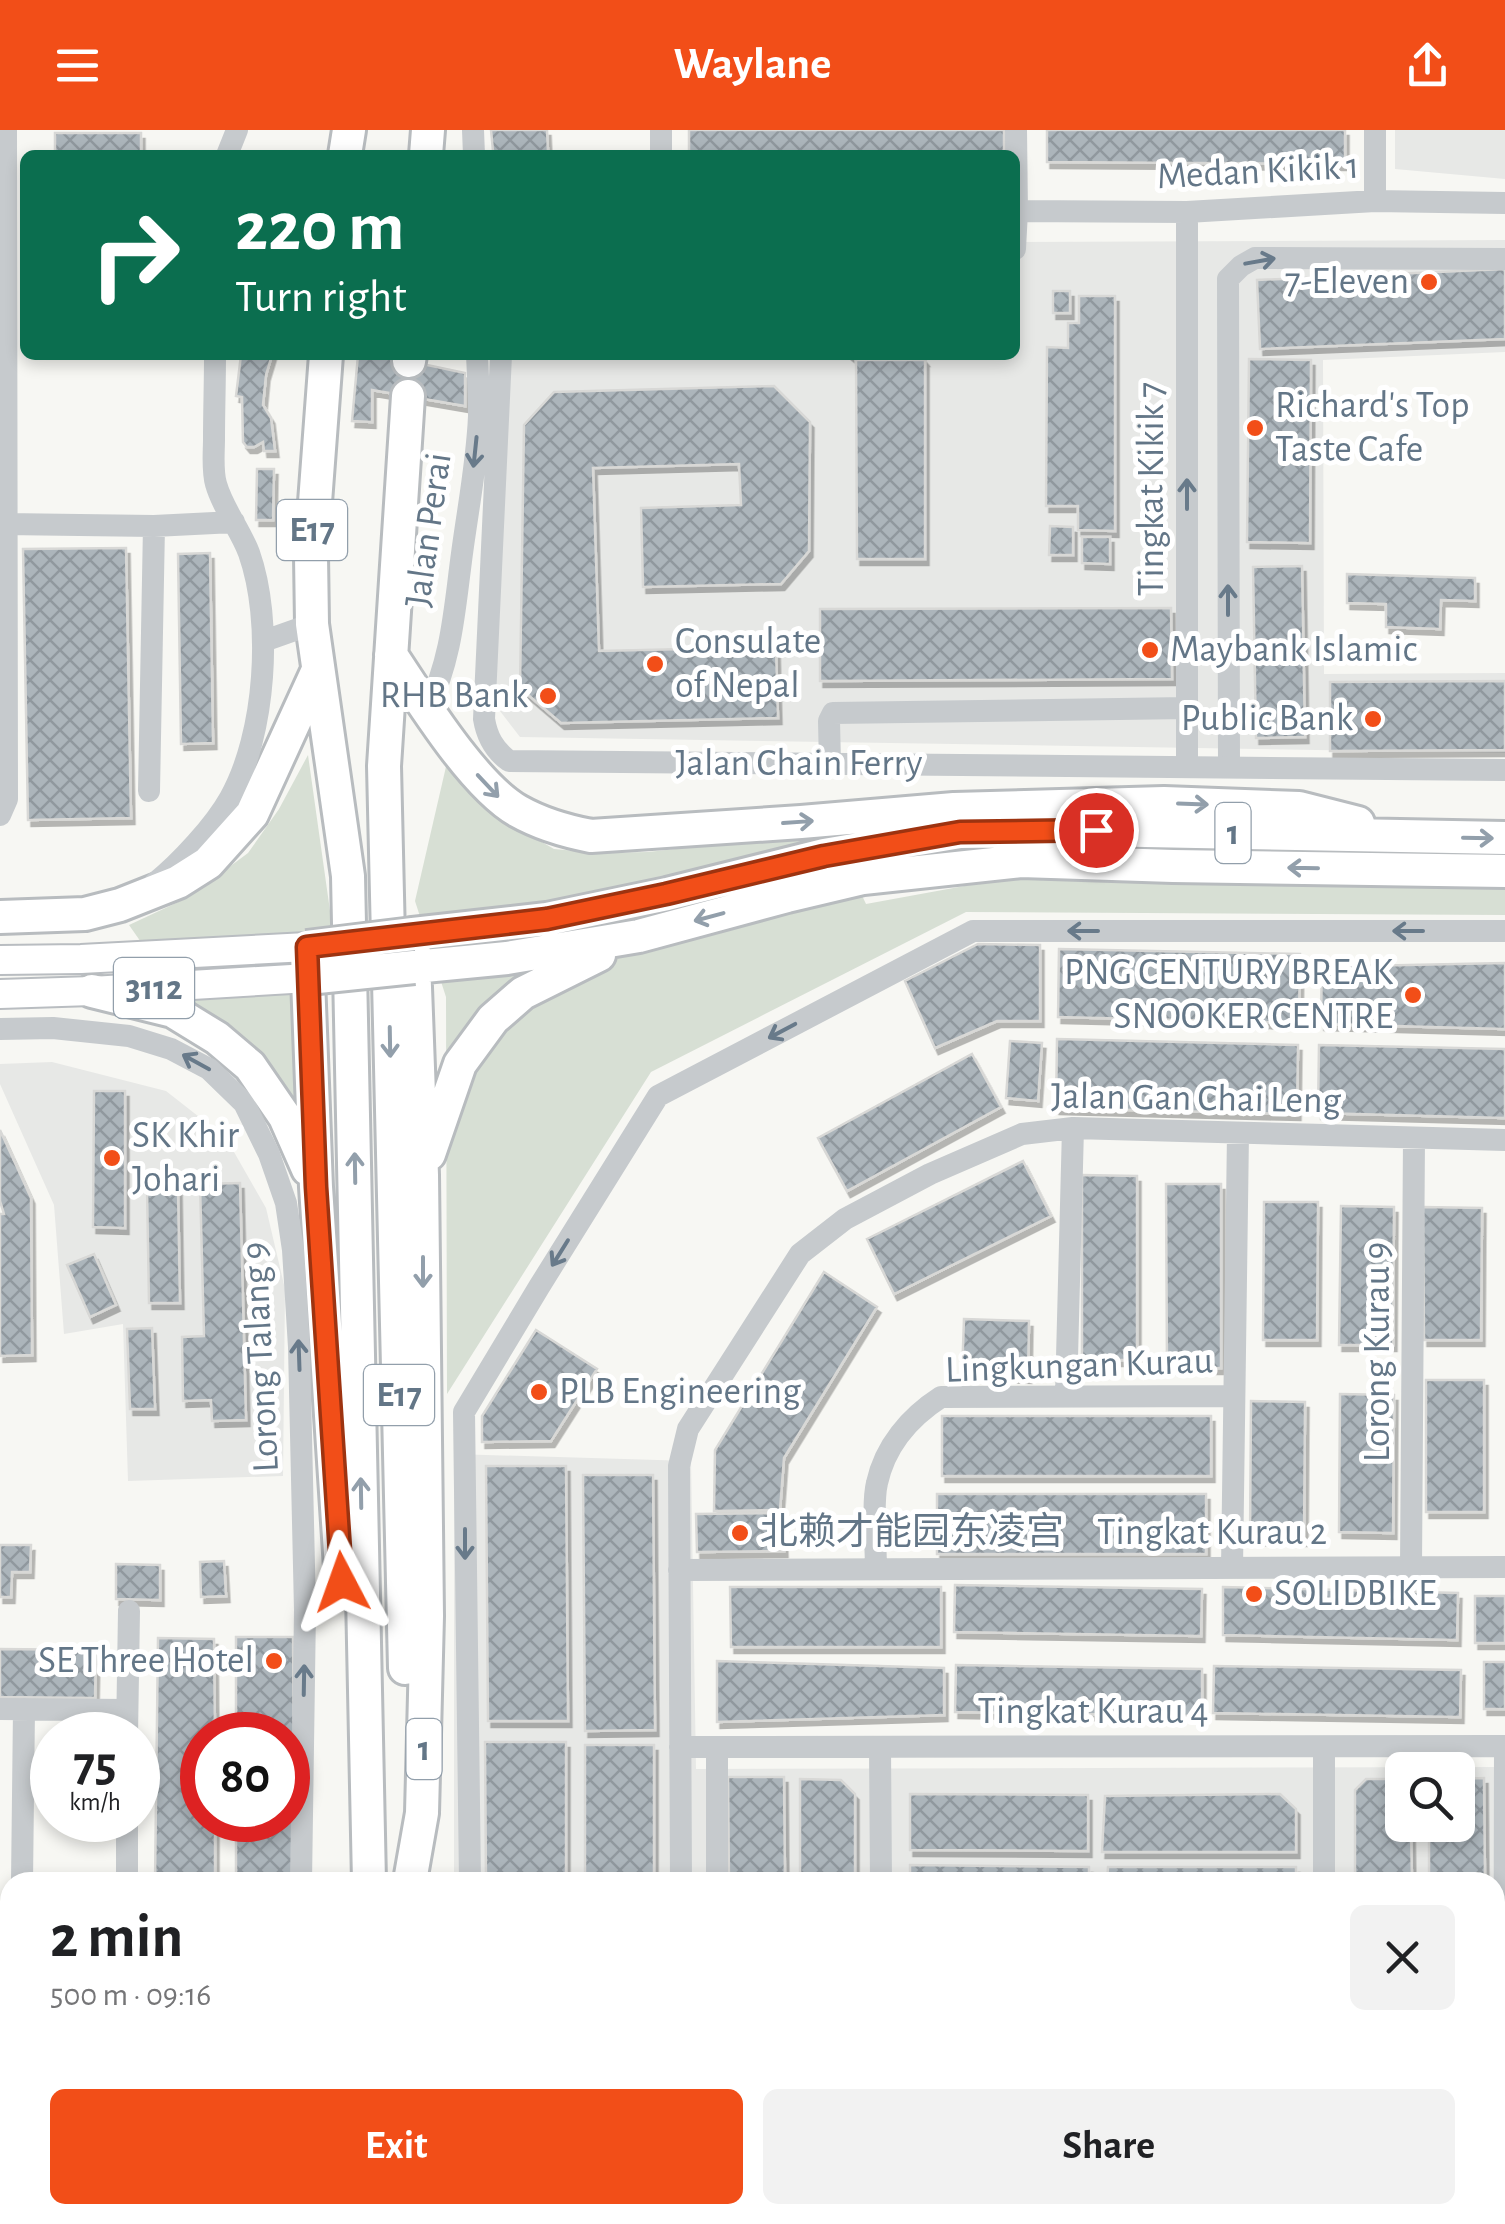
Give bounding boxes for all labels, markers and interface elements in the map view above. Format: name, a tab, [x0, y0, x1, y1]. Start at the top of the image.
icon: menu	[50, 38, 105, 93]
icon: share	[1400, 38, 1455, 93]
text: Waylane	[674, 42, 831, 87]
street label: Medan Kikik 1	[1156, 148, 1360, 196]
icon: right	[70, 190, 200, 320]
text: 220 m	[235, 193, 404, 263]
one-way arrow	[1244, 252, 1276, 270]
place label: 7-Eleven	[1285, 263, 1409, 301]
marker: 7-Eleven	[1418, 271, 1440, 293]
text: Turn right	[235, 275, 407, 320]
street label: Tingkat Kikik 7	[1133, 382, 1171, 596]
place label: Richard's Top Taste Cafe	[1275, 387, 1470, 469]
marker: Richard's Top Taste Cafe	[1244, 417, 1266, 439]
one-way arrow	[465, 436, 484, 468]
street label: Jalan Perai	[399, 450, 459, 610]
one-way arrow	[1178, 479, 1196, 512]
road number: E17	[277, 500, 347, 560]
one-way arrow	[1218, 584, 1238, 616]
place label: Consulate of Nepal	[675, 623, 821, 705]
place label: Maybank Islamic	[1170, 631, 1417, 669]
marker: Maybank Islamic	[1139, 639, 1161, 661]
marker: Consulate of Nepal	[644, 653, 666, 675]
place label: RHB Bank	[380, 677, 529, 715]
marker: RHB Bank	[537, 685, 559, 707]
place label: Public Bank	[1181, 700, 1354, 738]
marker: Public Bank	[1362, 708, 1384, 730]
street label: Jalan Chain Ferry	[675, 745, 923, 783]
one-way arrow	[476, 773, 500, 797]
pin	[1054, 788, 1139, 873]
one-way arrow	[1176, 795, 1208, 814]
icon: arrive	[1069, 803, 1124, 858]
road number: 1	[1216, 803, 1250, 863]
one-way arrow	[782, 812, 814, 831]
one-way arrow	[1460, 828, 1493, 848]
one-way arrow	[1287, 858, 1319, 877]
one-way arrow	[694, 909, 725, 927]
one-way arrow	[1067, 922, 1100, 940]
one-way arrow	[1392, 922, 1424, 940]
place label: PNG CENTURY BREAK SNOOKER CENTRE	[1064, 954, 1393, 1036]
road number: 3112	[114, 958, 194, 1018]
marker: PNG CENTURY BREAK SNOOKER CENTRE	[1402, 984, 1424, 1006]
one-way arrow	[768, 1022, 798, 1041]
one-way arrow	[381, 1025, 400, 1057]
one-way arrow	[181, 1052, 211, 1072]
street label: Jalan Gan Chai Leng	[1051, 1077, 1342, 1121]
place label: SK Khir Johari	[132, 1117, 240, 1199]
marker: SK Khir Johari	[101, 1147, 123, 1169]
one-way arrow	[345, 1153, 364, 1185]
one-way arrow	[550, 1238, 570, 1267]
street label: Lorong Talang 9	[236, 1241, 286, 1473]
street label: Lorong Kurau 9	[1359, 1242, 1397, 1462]
one-way arrow	[414, 1256, 432, 1288]
one-way arrow	[289, 1340, 308, 1372]
street label: Lingkungan Kurau	[944, 1342, 1214, 1390]
road number: E17	[364, 1365, 434, 1425]
place label: PLB Engineering	[559, 1373, 801, 1411]
marker: PLB Engineering	[528, 1381, 550, 1403]
one-way arrow	[352, 1478, 371, 1510]
place label: 北赖才能园东凌宫	[760, 1511, 1064, 1552]
street label: Tingkat Kurau 2	[1097, 1514, 1327, 1552]
marker: 北赖才能园东凌宫	[729, 1522, 751, 1544]
one-way arrow	[456, 1528, 474, 1560]
position arrow	[290, 1530, 394, 1634]
place label: SOLIDBIKE	[1274, 1575, 1436, 1613]
marker: SOLIDBIKE	[1243, 1583, 1265, 1605]
place label: SE Three Hotel	[38, 1642, 254, 1680]
marker: SE Three Hotel	[263, 1650, 285, 1672]
one-way arrow	[294, 1665, 314, 1698]
street label: Tingkat Kurau 4	[977, 1693, 1209, 1731]
speed limit sign: 80	[180, 1712, 310, 1842]
road number: 1	[406, 1719, 442, 1779]
text: 75	[73, 1740, 117, 1790]
map controls	[1385, 1752, 1475, 1842]
button: search	[1385, 1752, 1475, 1842]
text: km/h	[69, 1790, 121, 1815]
button: close	[1350, 1905, 1455, 2010]
text: 2 min	[50, 1908, 183, 1968]
text: 500 m · 09:16	[50, 1979, 211, 2011]
button: Exit	[50, 2089, 743, 2204]
button: Share	[763, 2089, 1455, 2204]

